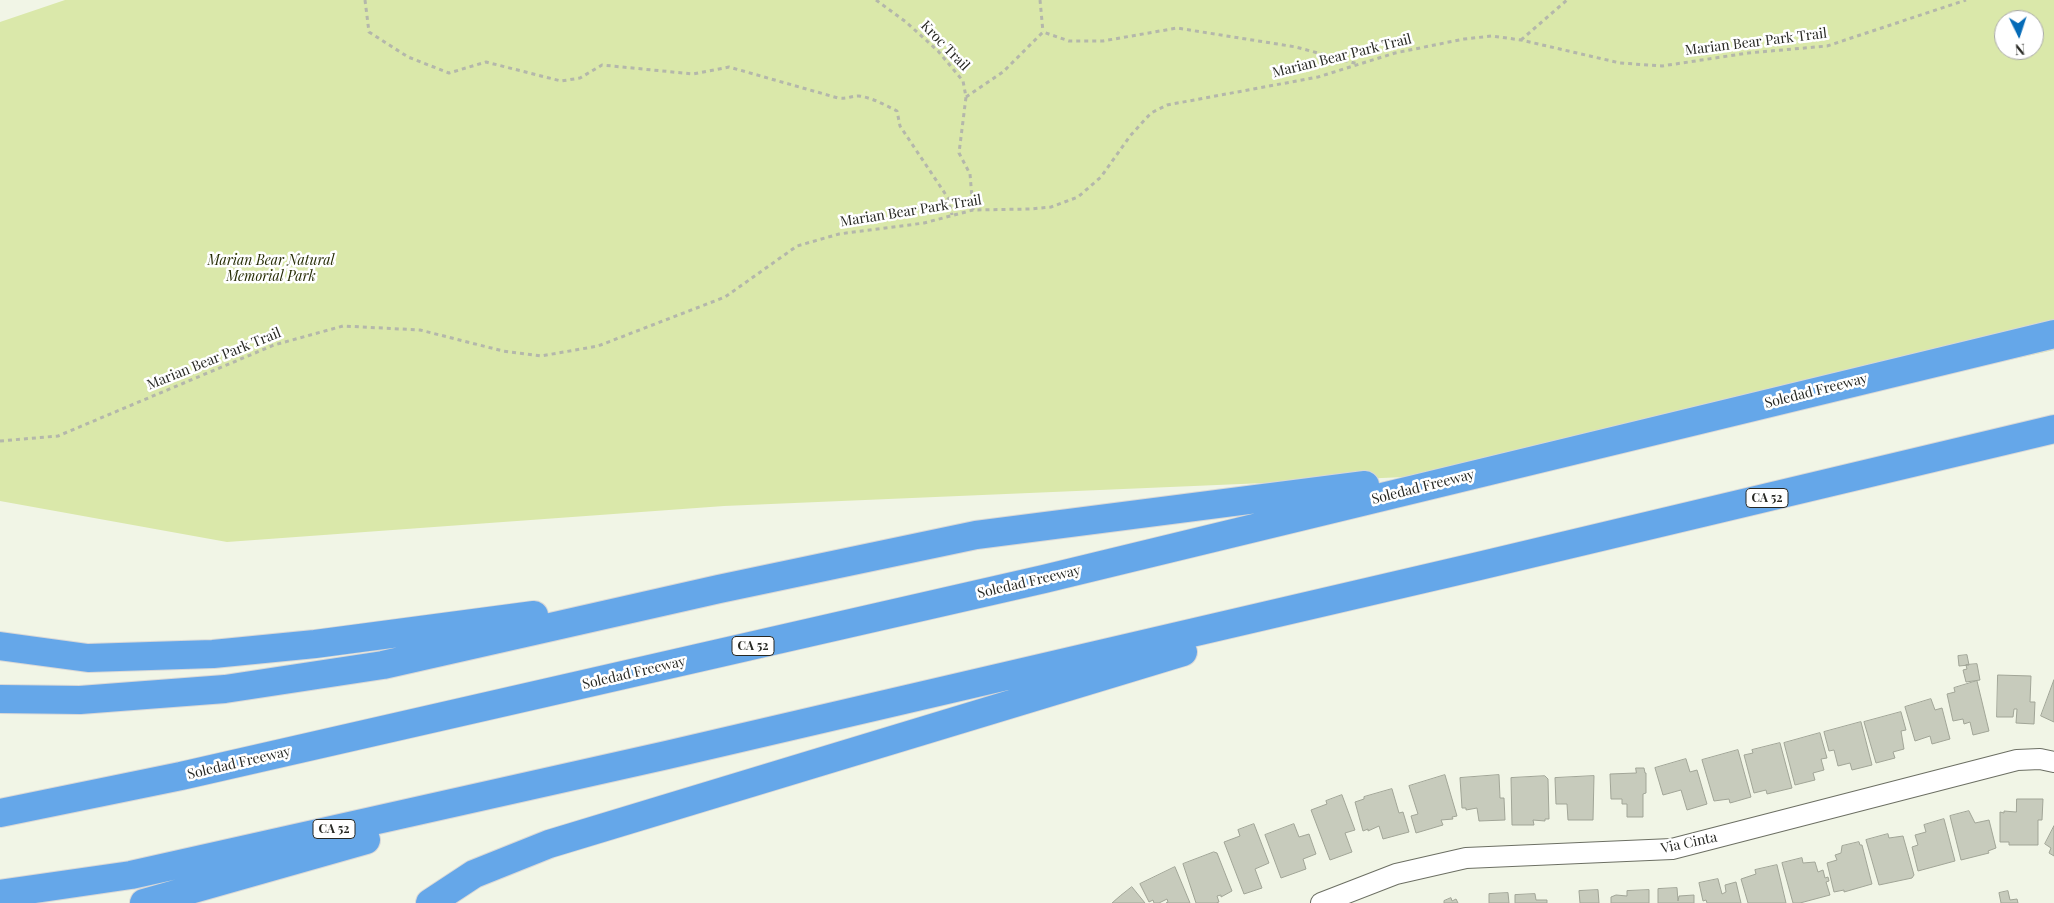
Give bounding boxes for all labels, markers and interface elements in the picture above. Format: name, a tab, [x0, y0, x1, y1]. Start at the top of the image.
north arrow	[1994, 10, 2044, 60]
street label: Kroc Trail	[917, 17, 973, 75]
street label: Marian Bear Park Trail	[1684, 25, 1828, 59]
street label: Marian Bear Park Trail	[1271, 31, 1413, 81]
text: N	[2014, 40, 2026, 59]
street label: Marian Bear Park Trail	[839, 192, 983, 230]
park label: Marian Bear Natural Memorial Park	[208, 253, 334, 286]
street label: Marian Bear Park Trail	[145, 324, 283, 394]
street label: Soledad Freeway	[1763, 370, 1869, 412]
street label: Soledad Freeway	[1370, 466, 1476, 508]
road number: CA 52	[1746, 488, 1788, 508]
street label: Soledad Freeway	[976, 562, 1082, 602]
road number: CA 52	[732, 636, 774, 656]
street label: Soledad Freeway	[581, 653, 687, 693]
street label: Soledad Freeway	[186, 743, 292, 783]
road number: CA 52	[313, 820, 355, 839]
street label: Via Cinta	[1659, 829, 1719, 857]

